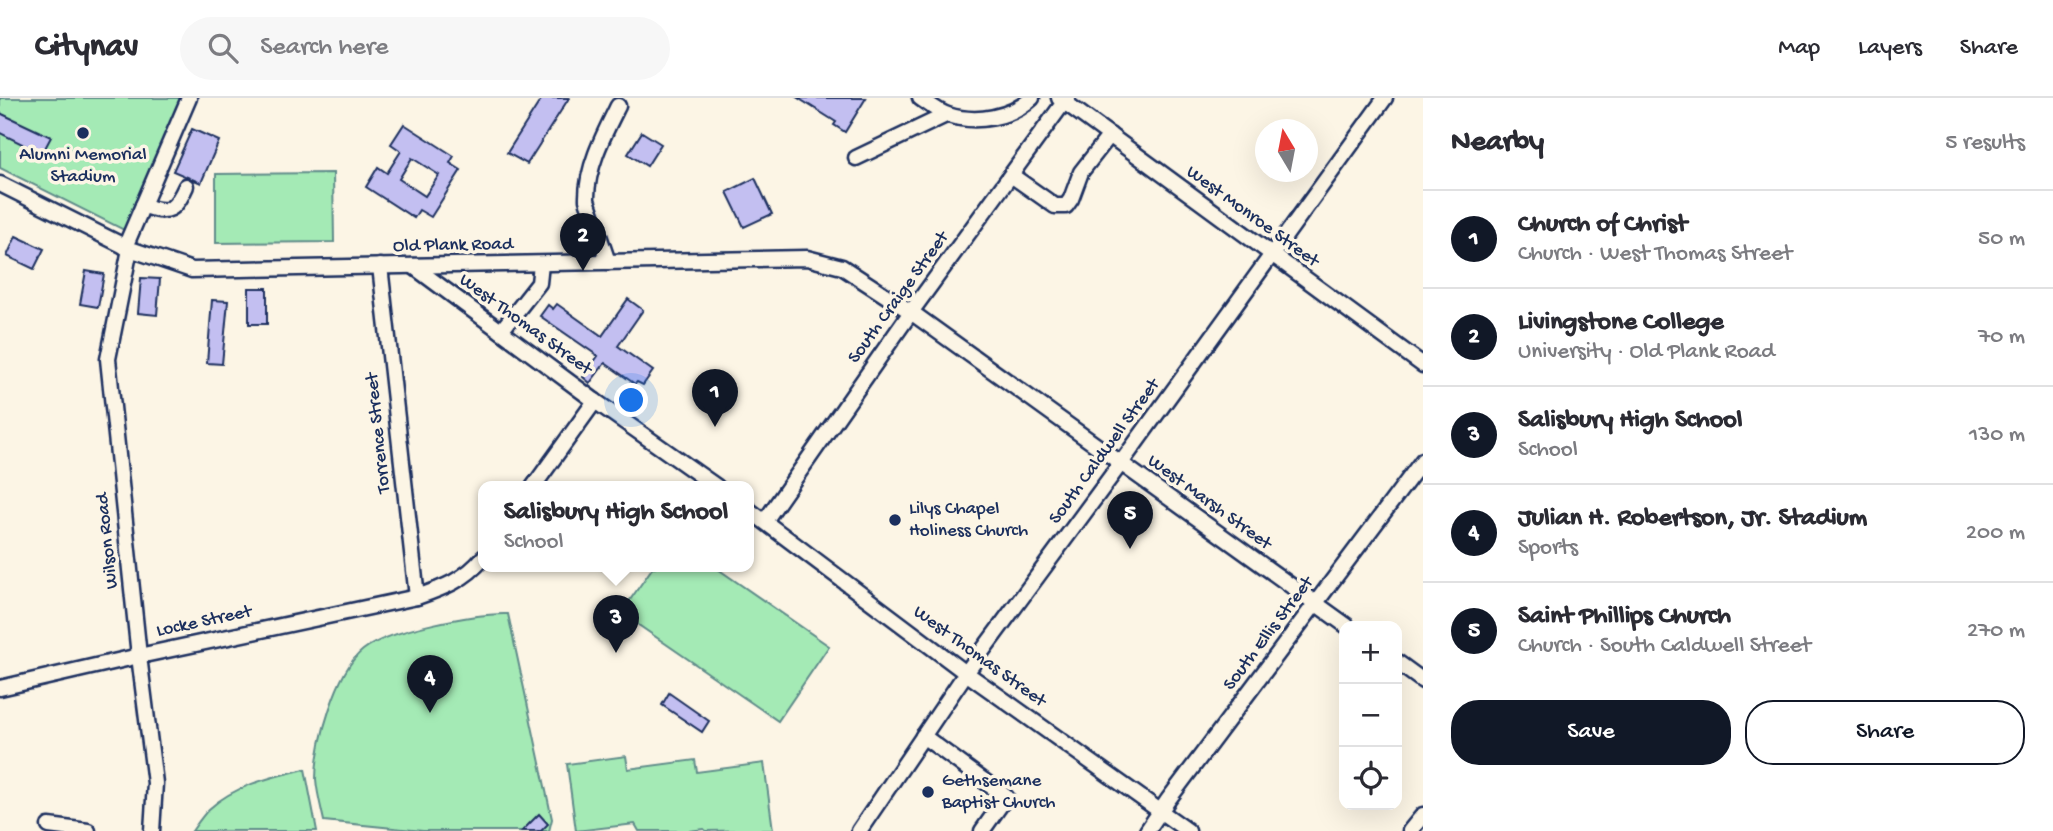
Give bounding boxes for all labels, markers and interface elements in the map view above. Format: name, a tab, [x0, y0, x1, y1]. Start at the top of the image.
search box	[180, 17, 670, 80]
text: Citynav	[35, 29, 138, 67]
icon: search	[204, 29, 242, 67]
text: Search here	[260, 33, 388, 64]
text: Map	[1778, 34, 1820, 63]
text: Layers	[1858, 34, 1922, 63]
text: Share	[1960, 34, 2018, 63]
north arrow	[1255, 119, 1318, 182]
marker: Alumni Memorial Stadium	[75, 125, 91, 141]
text: Nearby	[1451, 126, 1544, 161]
text: 5 results	[1945, 130, 2025, 157]
place label: Alumni Memorial Stadium	[19, 144, 147, 189]
street label: West Monroe Street	[1181, 161, 1325, 274]
text: Church of Christ	[1518, 210, 1687, 241]
pin: 2	[560, 213, 606, 271]
street label: South Craige Street	[843, 226, 956, 368]
text: 1	[1469, 226, 1479, 253]
text: 50 m	[1978, 226, 2025, 253]
street label: Old Plank Road	[393, 233, 515, 259]
text: Church · West Thomas Street	[1518, 241, 1792, 268]
street label: West Thomas Street	[454, 269, 598, 382]
text: Livingstone College	[1518, 308, 1724, 339]
text: 2	[1468, 324, 1480, 351]
text: 70 m	[1978, 324, 2025, 351]
text: University · Old Plank Road	[1518, 339, 1775, 366]
street label: Torrence Street	[361, 369, 397, 495]
pin: 1	[692, 369, 738, 427]
street label: South Caldwell Street	[1044, 373, 1167, 529]
your location	[614, 383, 648, 417]
text: Salisbury High School	[1518, 406, 1742, 437]
text: 3	[1468, 422, 1480, 449]
text: 130 m	[1969, 422, 2025, 449]
text: School	[1518, 437, 1578, 464]
street label: West Marsh Street	[1142, 450, 1277, 557]
popup	[478, 481, 754, 572]
street label: Wilson Road	[91, 490, 124, 590]
pin: 5	[1107, 491, 1153, 549]
text: Salisbury High School	[504, 498, 728, 529]
place label: Lilys Chapel Holiness Church	[909, 498, 1028, 543]
text: Julian H. Robertson, Jr. Stadium	[1518, 504, 1867, 535]
marker: Lilys Chapel Holiness Church	[887, 512, 903, 528]
text: 4	[1469, 520, 1479, 547]
text: 200 m	[1966, 520, 2025, 547]
text: School	[504, 529, 564, 556]
text: Sports	[1518, 535, 1578, 562]
street label: South Ellis Street	[1219, 571, 1321, 695]
pin: 3	[593, 595, 639, 653]
street label: Locke Street	[154, 600, 256, 643]
street label: West Thomas Street	[908, 601, 1052, 714]
text: Saint Phillips Church	[1518, 602, 1731, 633]
text: 5	[1468, 618, 1480, 645]
text: 270 m	[1967, 618, 2025, 645]
map controls	[1339, 621, 1402, 810]
button: +	[1339, 621, 1402, 684]
text: Church · South Caldwell Street	[1518, 633, 1811, 660]
pin: 4	[407, 655, 453, 713]
button: −	[1339, 684, 1402, 747]
button: Save	[1451, 700, 1731, 765]
button: Share	[1745, 700, 2025, 765]
button: locate	[1339, 747, 1402, 810]
place label: Gethsemane Baptist Church	[941, 770, 1056, 815]
marker: Gethsemane Baptist Church	[920, 784, 936, 800]

